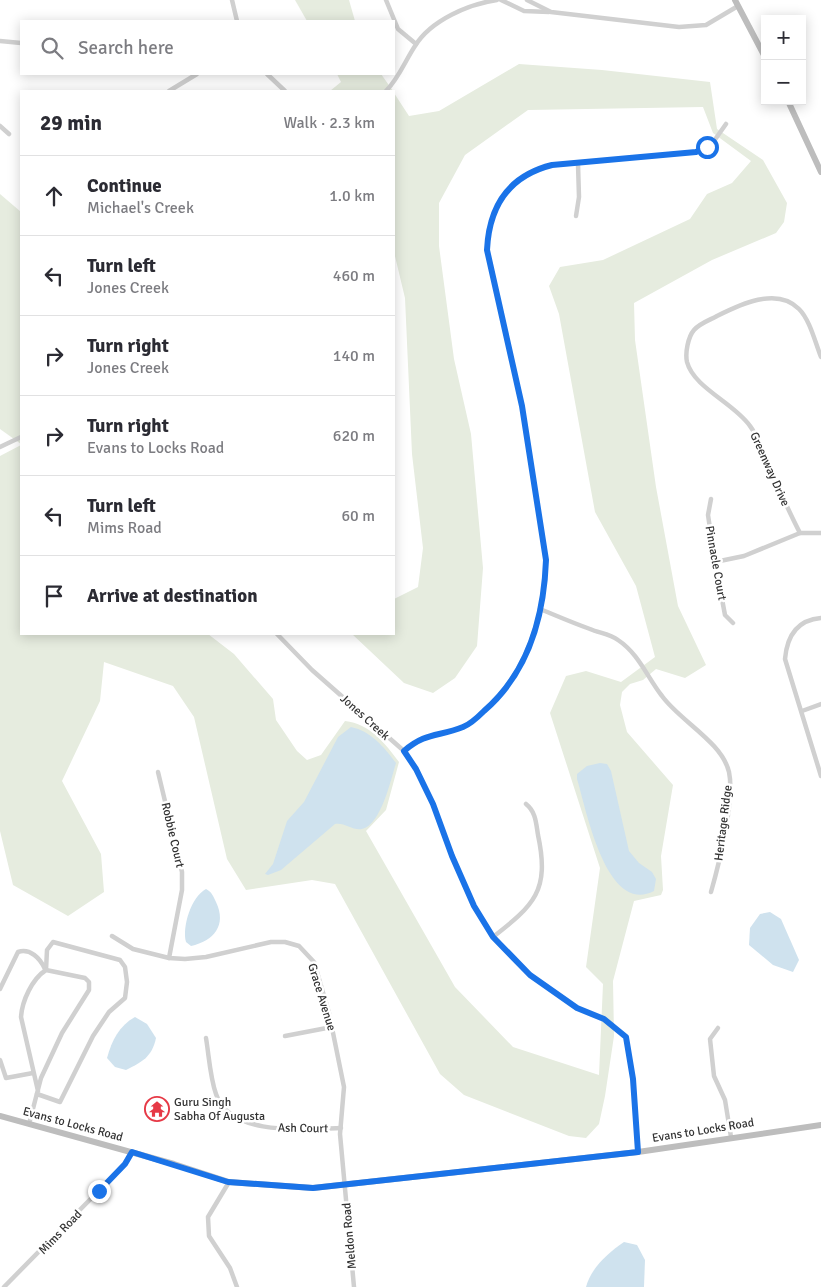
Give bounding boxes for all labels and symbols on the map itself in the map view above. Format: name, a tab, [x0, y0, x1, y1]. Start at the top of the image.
route start	[696, 136, 719, 159]
street label: Greenway Drive	[746, 430, 793, 509]
street label: Pinnacle Court	[702, 524, 729, 602]
street label: Jones Creek	[337, 691, 393, 744]
street label: Heritage Ridge	[711, 784, 736, 862]
street label: Robbie Court	[158, 801, 187, 869]
street label: Grace Avenue	[304, 962, 339, 1033]
place label: Guru Singh Sabha Of Augusta	[174, 1095, 265, 1124]
temple icon: Guru Singh Sabha Of Augusta	[144, 1096, 170, 1122]
street label: Evans to Locks Road	[21, 1104, 125, 1145]
street label: Evans to Locks Road	[651, 1115, 755, 1146]
street label: Ash Court	[278, 1121, 328, 1136]
route end	[88, 1180, 111, 1203]
street label: Meldon Road	[339, 1202, 360, 1270]
street label: Mims Road	[35, 1207, 85, 1258]

